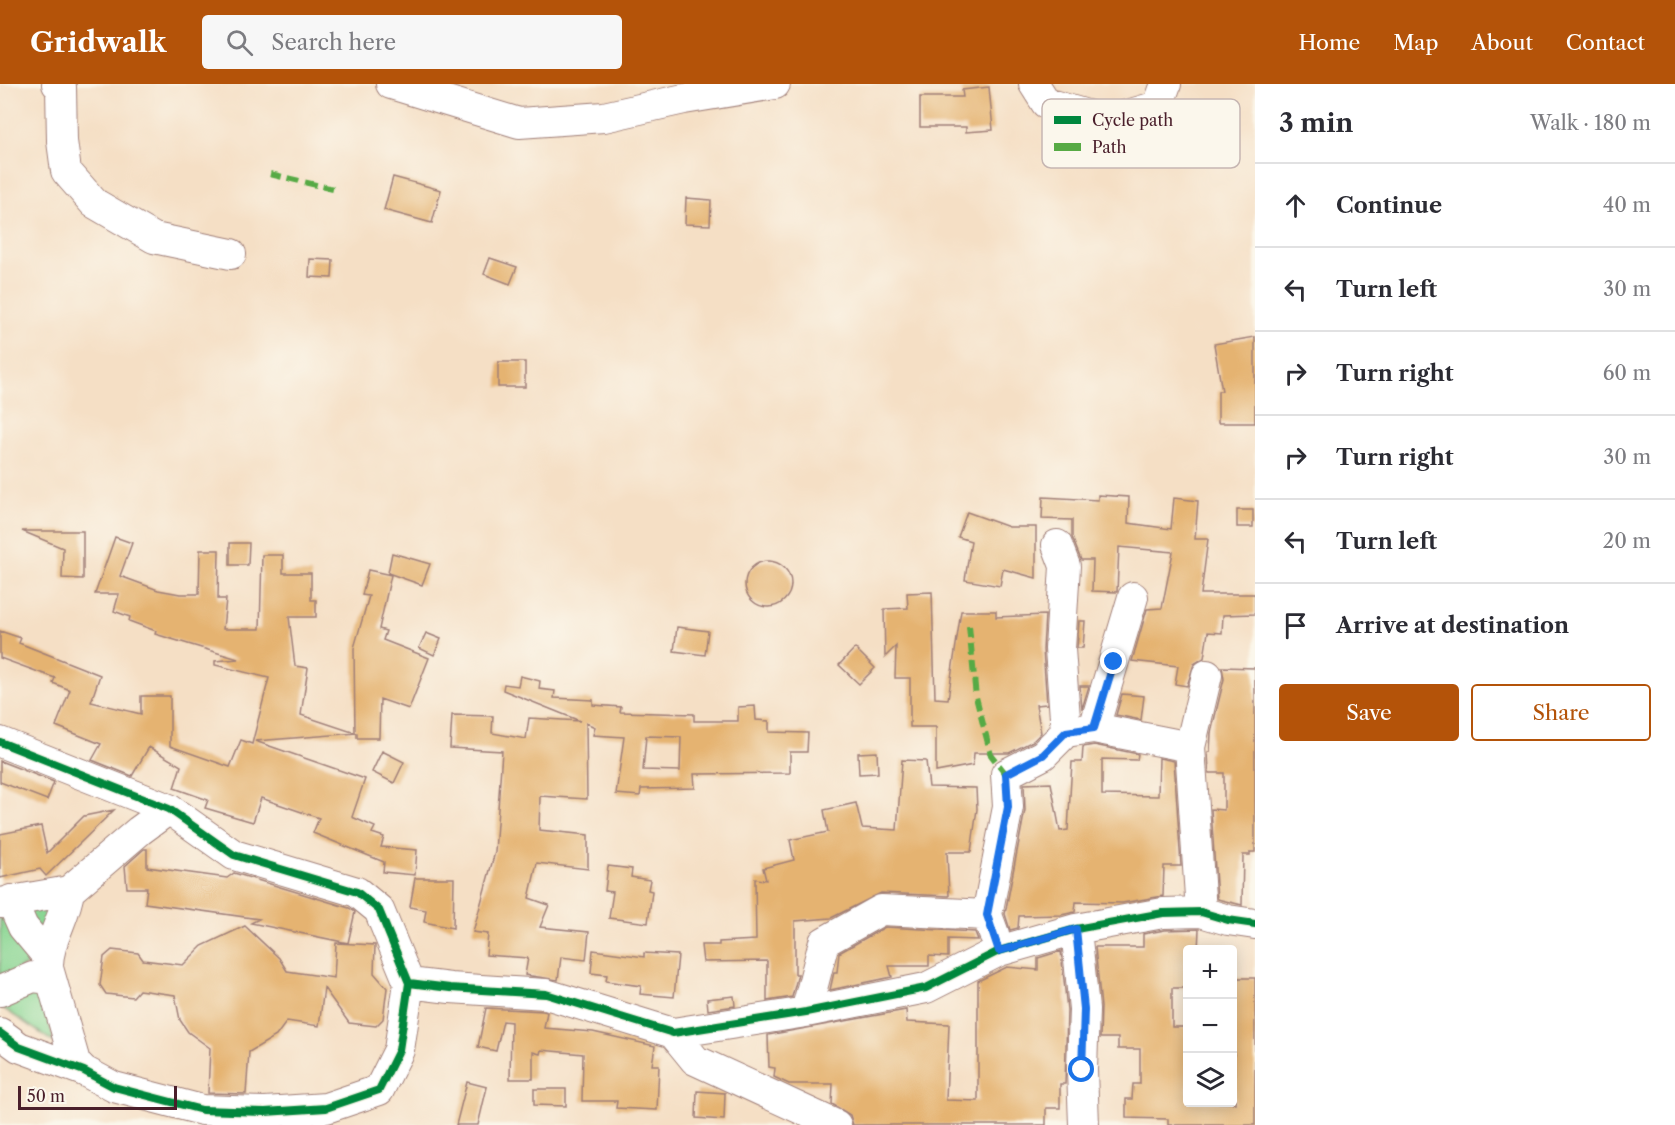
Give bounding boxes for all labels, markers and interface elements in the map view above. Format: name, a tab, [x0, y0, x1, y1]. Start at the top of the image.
search box	[202, 15, 622, 69]
text: Gridwalk	[30, 25, 166, 59]
icon: search	[223, 26, 256, 59]
text: Search here	[271, 29, 396, 56]
text: Home	[1299, 30, 1360, 55]
text: Map	[1393, 30, 1438, 55]
text: About	[1471, 30, 1533, 55]
text: Contact	[1566, 30, 1645, 55]
legend	[1042, 99, 1240, 168]
text: 3 min	[1279, 107, 1353, 139]
text: Cycle path	[1092, 110, 1173, 130]
text: Walk · 180 m	[1530, 111, 1651, 135]
text: Path	[1092, 137, 1126, 157]
icon: ahead	[1279, 189, 1312, 222]
text: Continue	[1336, 192, 1442, 219]
text: 40 m	[1603, 193, 1651, 217]
icon: left	[1279, 273, 1312, 306]
text: Turn left	[1336, 276, 1437, 303]
text: 30 m	[1603, 277, 1651, 301]
icon: right	[1279, 357, 1312, 390]
text: Turn right	[1336, 360, 1454, 387]
text: 60 m	[1603, 361, 1651, 385]
icon: right	[1279, 441, 1312, 474]
text: Turn right	[1336, 444, 1454, 471]
text: 30 m	[1603, 445, 1651, 469]
icon: left	[1279, 525, 1312, 558]
text: Turn left	[1336, 528, 1437, 555]
text: 20 m	[1603, 529, 1651, 553]
icon: arrive	[1279, 609, 1312, 642]
text: Arrive at destination	[1336, 612, 1569, 639]
route end	[1100, 648, 1126, 674]
button: Save	[1279, 684, 1459, 741]
button: Share	[1471, 684, 1651, 741]
map controls	[1183, 945, 1237, 1107]
button: +	[1183, 945, 1237, 999]
button: −	[1183, 999, 1237, 1053]
button: layers	[1183, 1053, 1237, 1107]
route start	[1068, 1056, 1094, 1082]
scale bar	[18, 1083, 177, 1110]
text: 50 m	[27, 1086, 65, 1106]

